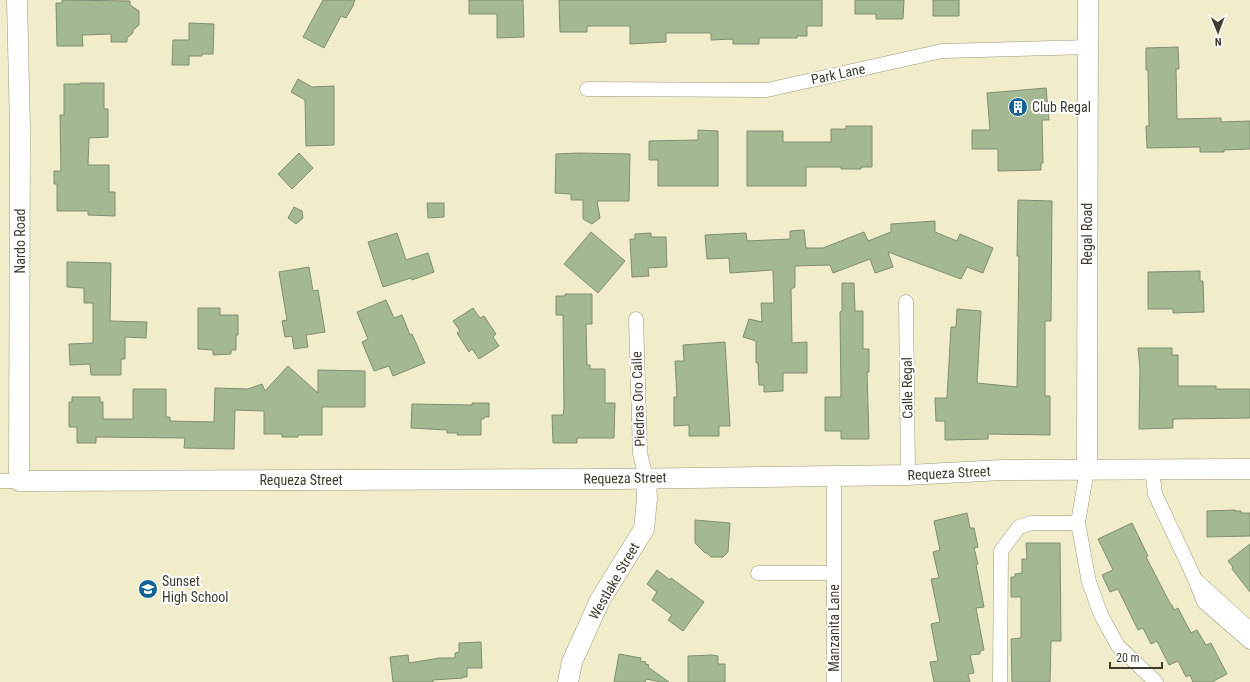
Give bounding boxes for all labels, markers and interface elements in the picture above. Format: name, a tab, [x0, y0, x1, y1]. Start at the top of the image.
north arrow	[1198, 12, 1238, 52]
text: N	[1214, 35, 1222, 48]
street label: Park Lane	[809, 60, 867, 88]
building icon: Club Regal	[1007, 96, 1029, 118]
place label: Club Regal	[1032, 99, 1091, 115]
street label: Regal Road	[1079, 203, 1095, 265]
street label: Nardo Road	[12, 209, 28, 273]
street label: Piedras Oro Calle	[628, 351, 648, 447]
street label: Calle Regal	[898, 357, 916, 419]
street label: Requeza Street	[907, 463, 991, 483]
street label: Requeza Street	[583, 469, 667, 487]
street label: Requeza Street	[259, 472, 343, 488]
street label: Westlake Street	[586, 540, 642, 622]
place label: Sunset High School	[162, 573, 229, 605]
school or university icon: Sunset High School	[137, 578, 159, 600]
street label: Manzanita Lane	[826, 584, 842, 672]
scale bar	[1110, 644, 1162, 670]
text: 20 m	[1116, 651, 1140, 665]

